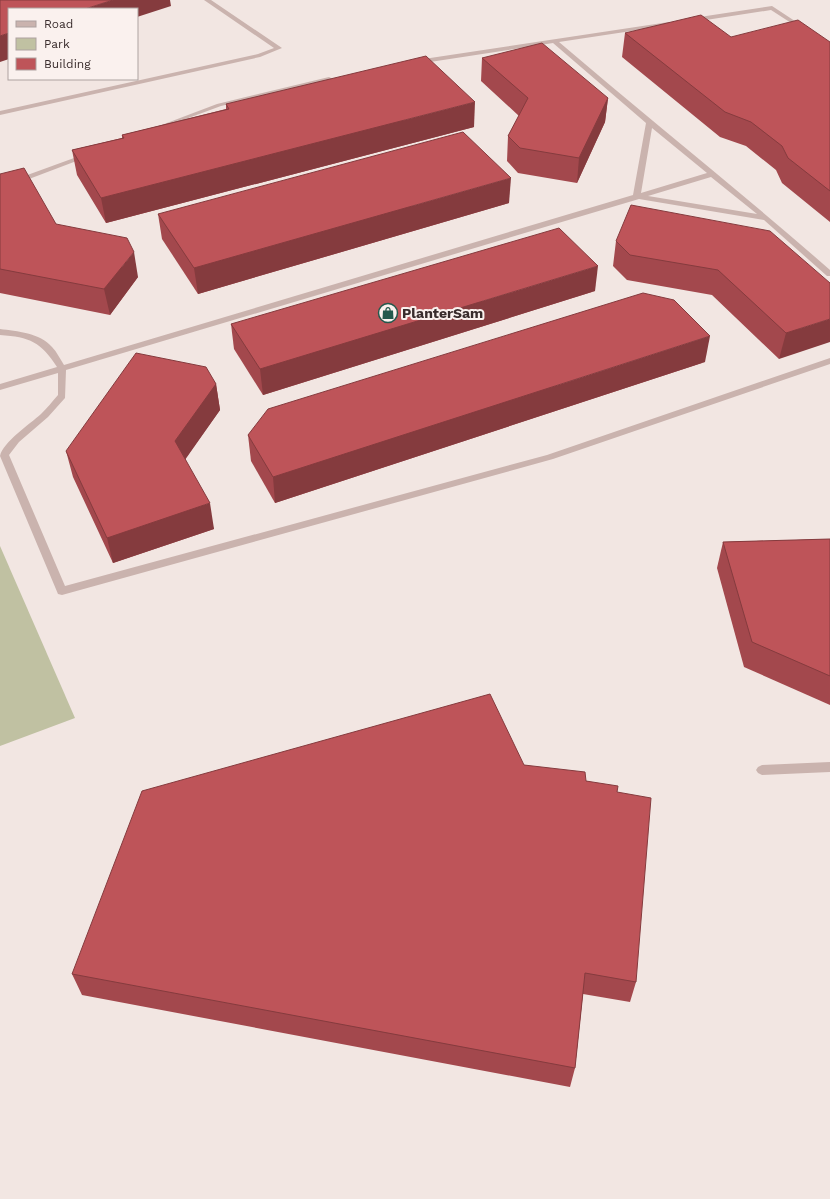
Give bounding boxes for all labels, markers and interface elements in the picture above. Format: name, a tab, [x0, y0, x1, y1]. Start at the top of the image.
legend	[8, 8, 138, 80]
text: Road	[44, 17, 73, 31]
text: Park	[44, 37, 70, 51]
text: Building	[44, 57, 91, 71]
shop icon: PlanterSam	[377, 302, 399, 324]
place label: PlanterSam	[402, 305, 483, 321]

